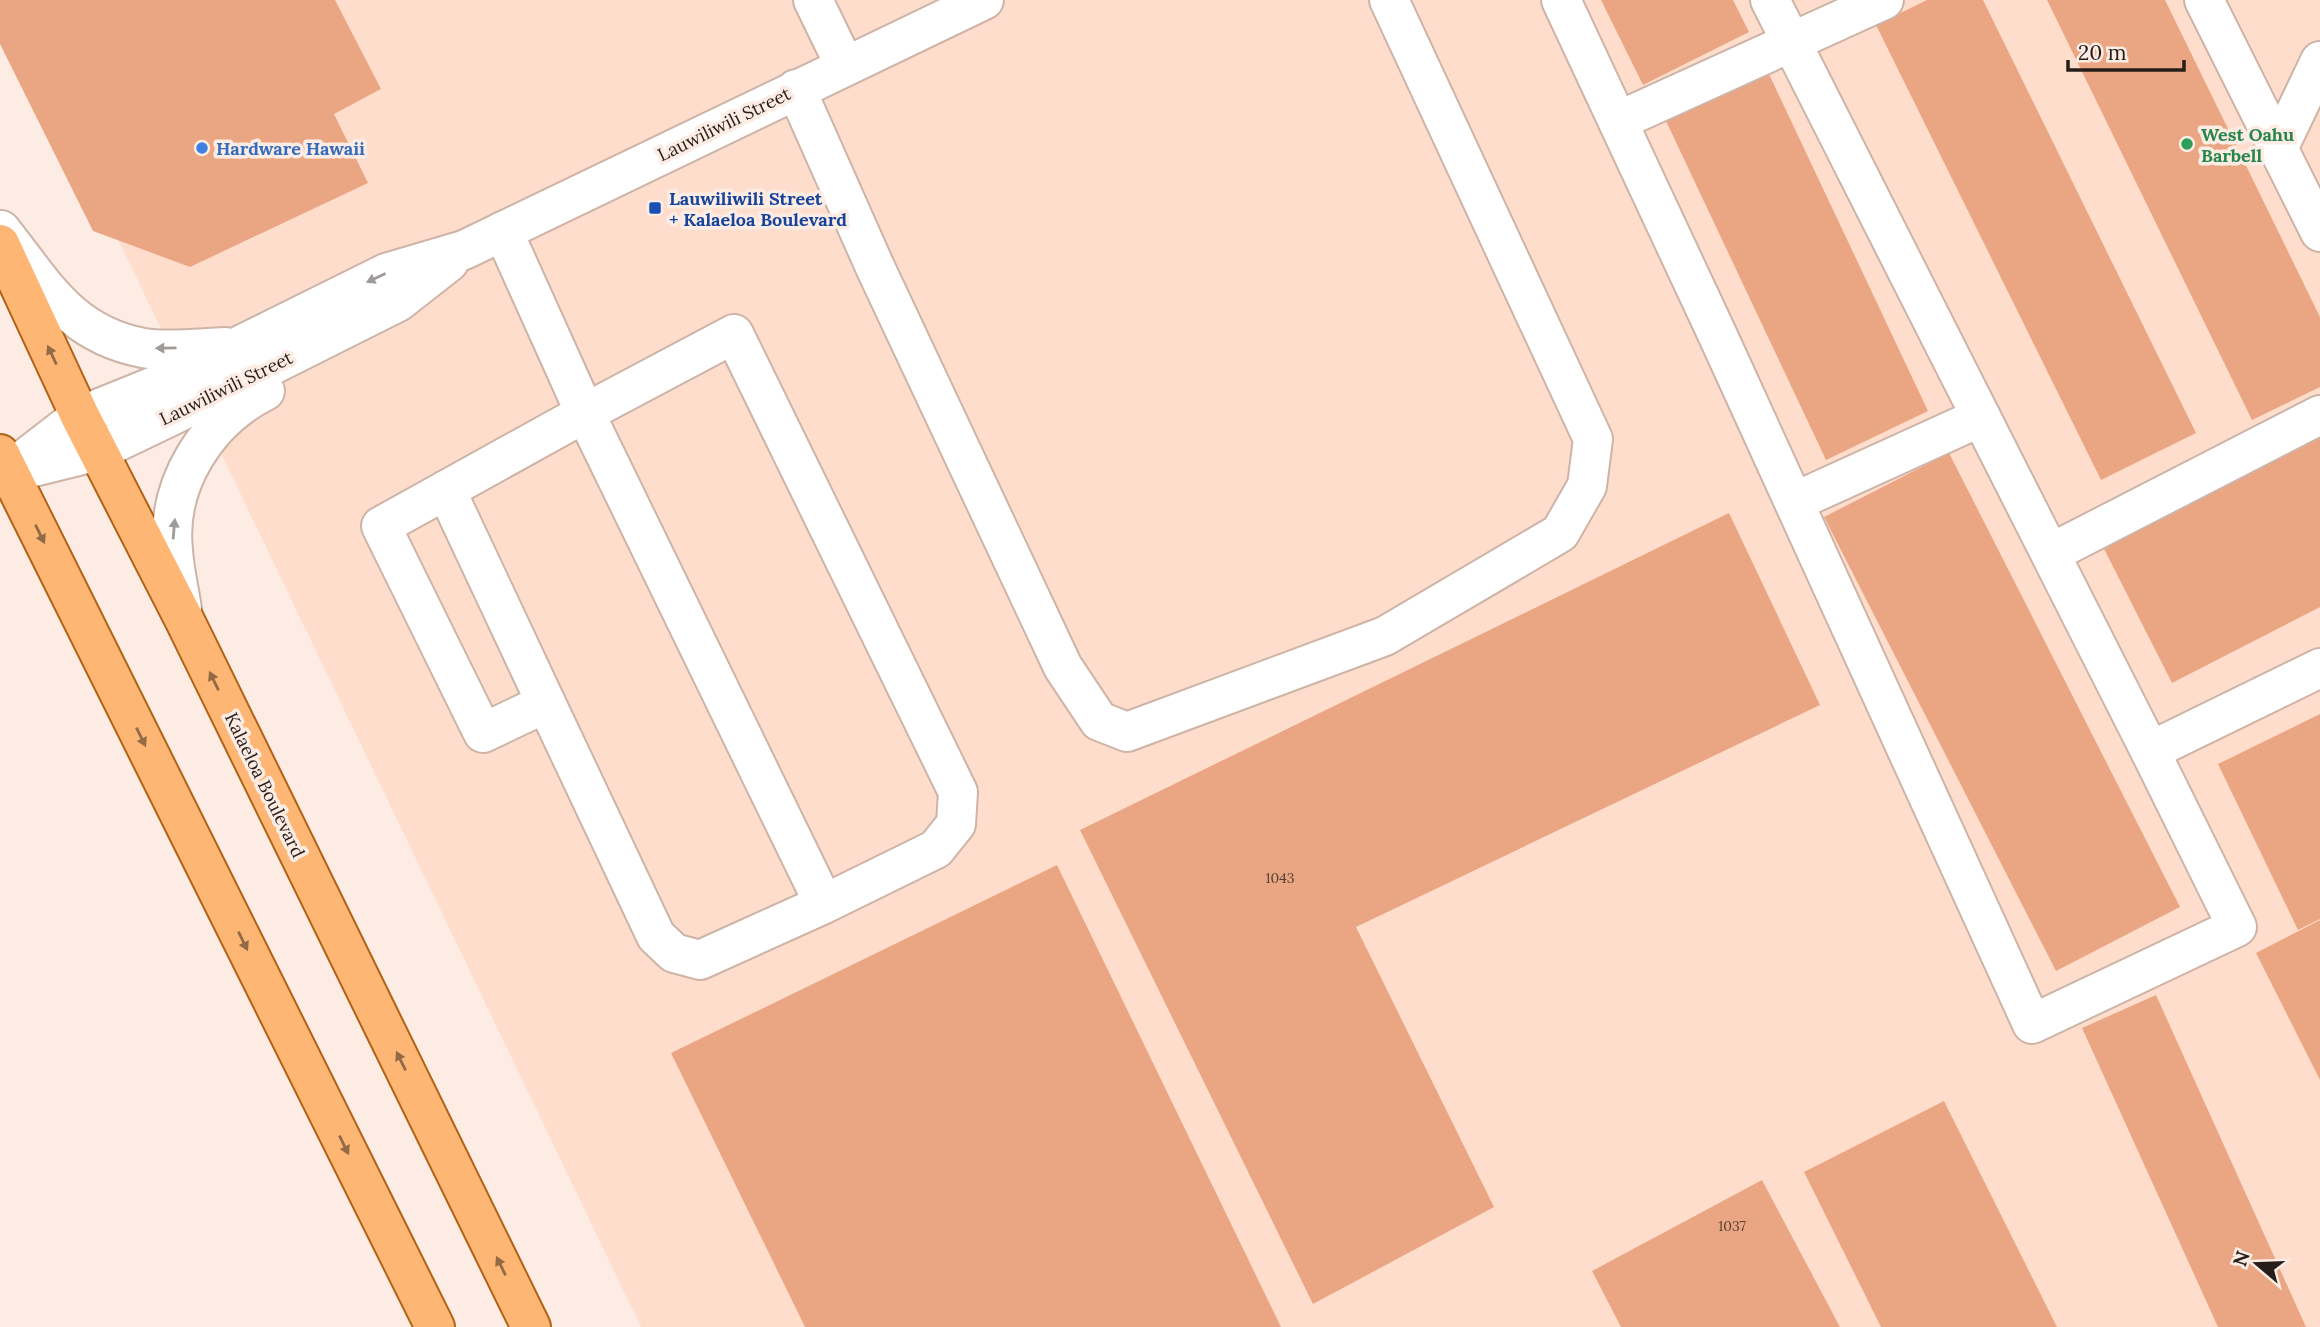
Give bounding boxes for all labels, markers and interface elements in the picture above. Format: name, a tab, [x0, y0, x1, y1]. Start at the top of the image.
scale bar	[2068, 28, 2184, 72]
text: 20 m	[2078, 39, 2127, 66]
street label: Lauwiliwili Street	[654, 82, 794, 166]
place label: West Oahu Barbell	[2201, 123, 2294, 167]
marker: West Oahu Barbell	[2179, 136, 2195, 152]
place label: Hardware Hawaii	[216, 137, 365, 160]
marker: Hardware Hawaii	[194, 140, 210, 156]
place label: Lauwiliwili Street + Kalaeloa Boulevard	[669, 187, 847, 231]
marker: Lauwiliwili Street + Kalaeloa Boulevard	[647, 200, 663, 216]
one-way arrow	[366, 272, 386, 284]
one-way arrow	[154, 342, 176, 354]
one-way arrow	[46, 344, 57, 365]
street label: Lauwiliwili Street	[156, 346, 296, 430]
one-way arrow	[169, 518, 180, 540]
one-way arrow	[34, 524, 45, 544]
one-way arrow	[208, 671, 220, 691]
street label: Kalaeloa Boulevard	[220, 709, 310, 862]
one-way arrow	[136, 727, 147, 747]
house number: 1043	[1265, 869, 1295, 887]
one-way arrow	[237, 931, 248, 951]
one-way arrow	[395, 1051, 406, 1071]
one-way arrow	[338, 1135, 350, 1155]
house number: 1037	[1718, 1217, 1746, 1235]
north arrow	[2222, 1229, 2292, 1299]
text: N	[2227, 1247, 2255, 1269]
one-way arrow	[495, 1256, 506, 1276]

